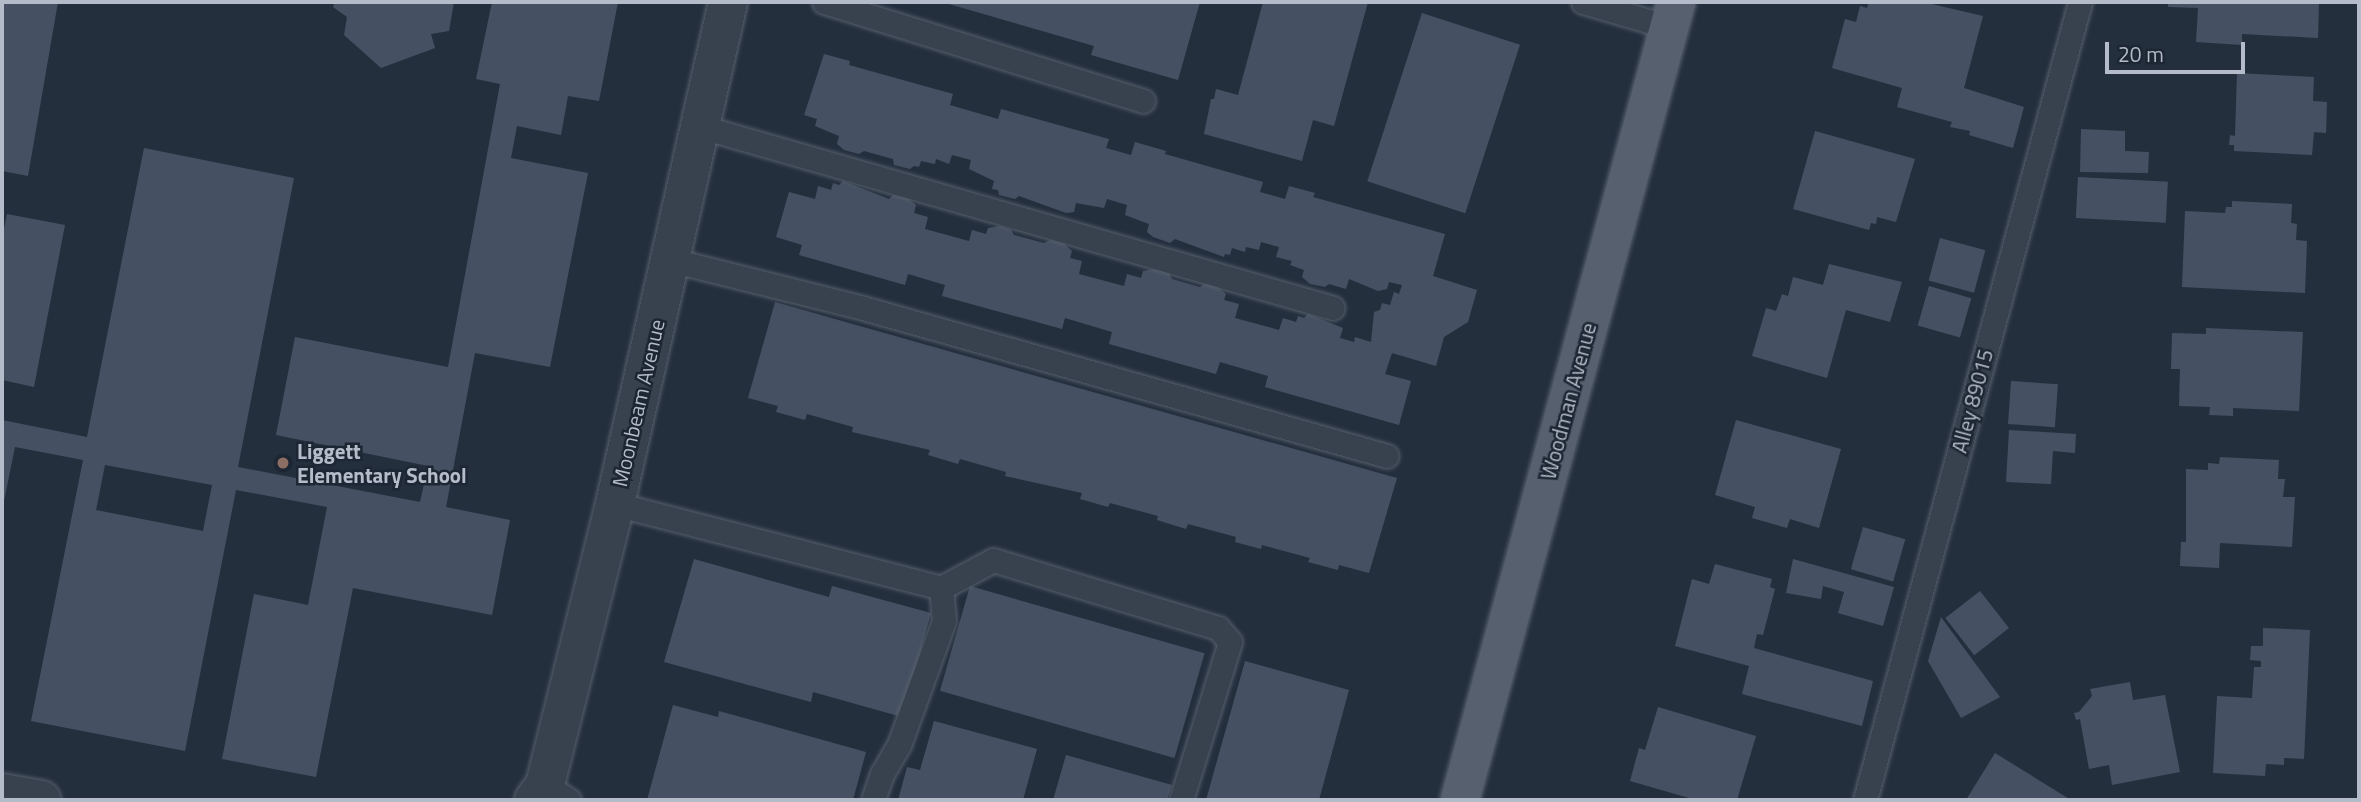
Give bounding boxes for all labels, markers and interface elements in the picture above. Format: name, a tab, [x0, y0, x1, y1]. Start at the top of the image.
scale bar	[2109, 28, 2249, 72]
text: 20 m	[2118, 38, 2164, 70]
street label: Moonbeam Avenue	[606, 317, 670, 489]
street label: Woodman Avenue	[1535, 320, 1601, 482]
street label: Alley 89015	[1946, 346, 1998, 456]
place label: Liggett Elementary School	[297, 438, 467, 488]
marker: Liggett Elementary School	[275, 455, 291, 471]

